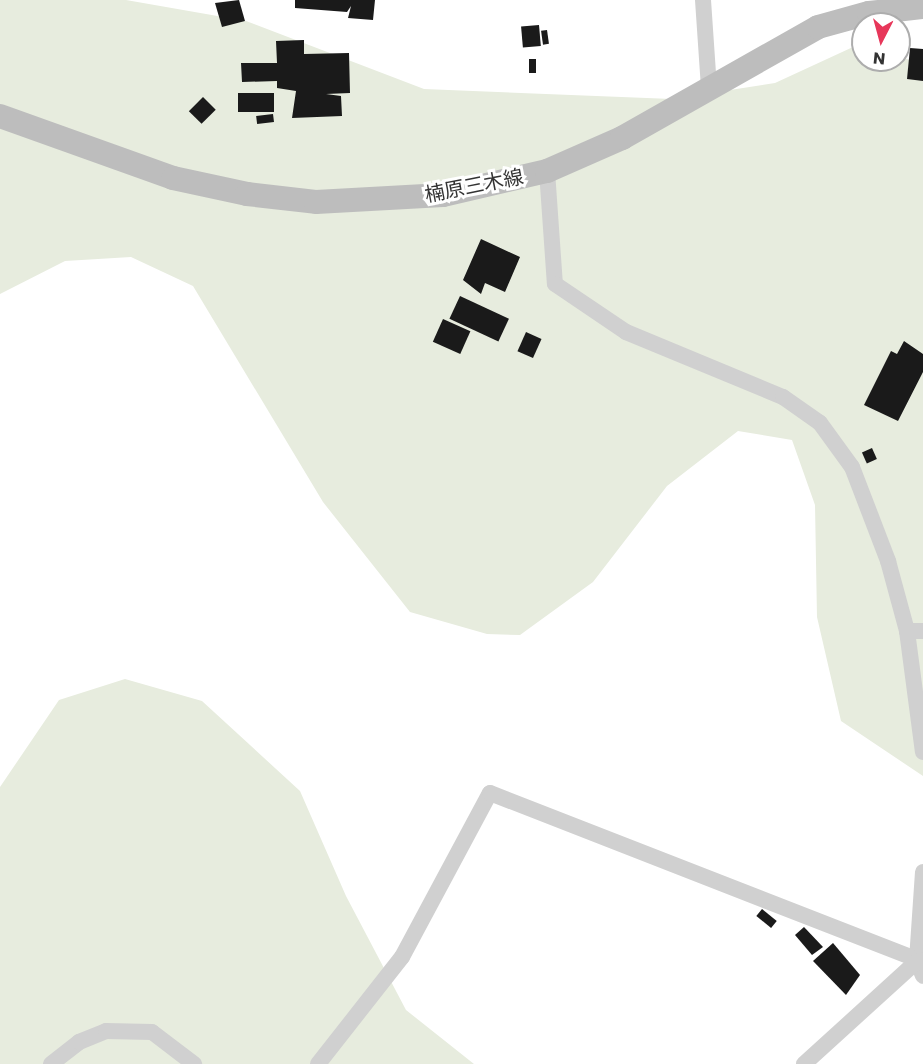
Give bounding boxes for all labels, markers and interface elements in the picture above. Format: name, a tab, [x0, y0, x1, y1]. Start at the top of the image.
north arrow	[851, 12, 911, 72]
text: N	[872, 46, 886, 70]
street label: 楠原三木線	[423, 165, 525, 207]

